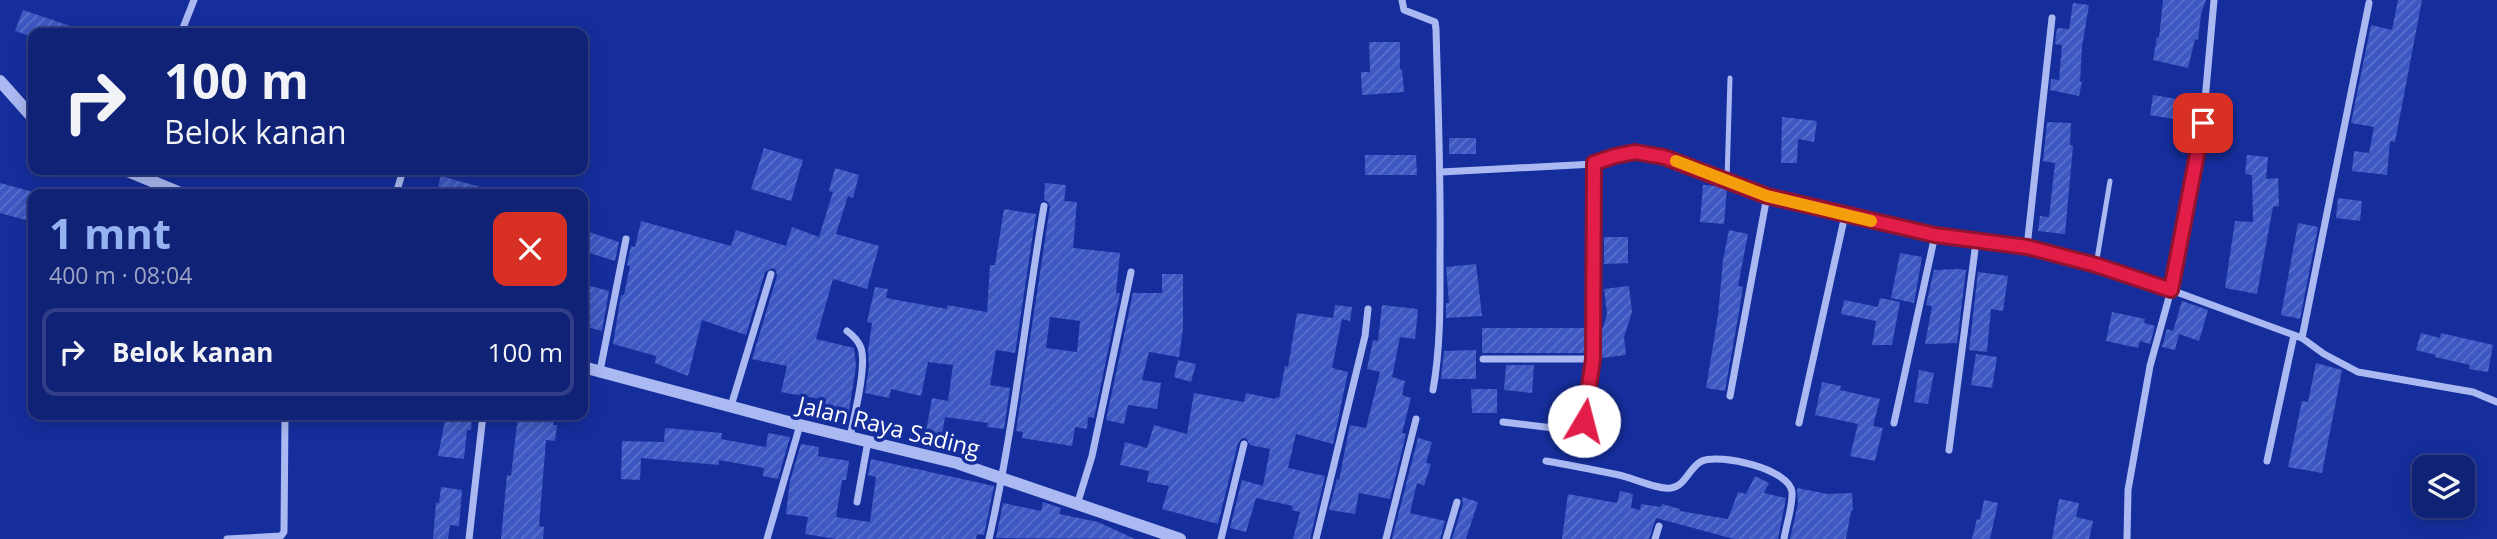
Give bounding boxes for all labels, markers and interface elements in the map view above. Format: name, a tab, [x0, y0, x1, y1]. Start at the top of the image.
text: 100 m	[164, 47, 309, 113]
icon: right	[49, 56, 140, 147]
pin	[2173, 93, 2233, 153]
icon: arrive	[2184, 104, 2222, 142]
text: Belok kanan	[164, 110, 347, 153]
text: 1 mnt	[49, 204, 171, 261]
button: close	[493, 212, 567, 286]
text: 400 m · 08:04	[49, 259, 192, 291]
icon: right	[53, 333, 91, 371]
text: Belok kanan	[112, 334, 273, 370]
text: 100 m	[488, 334, 563, 370]
position arrow	[1547, 384, 1621, 458]
street label: Jalan Raya Sading	[793, 387, 984, 464]
map controls	[2412, 455, 2475, 518]
button: layers	[2412, 455, 2475, 518]

